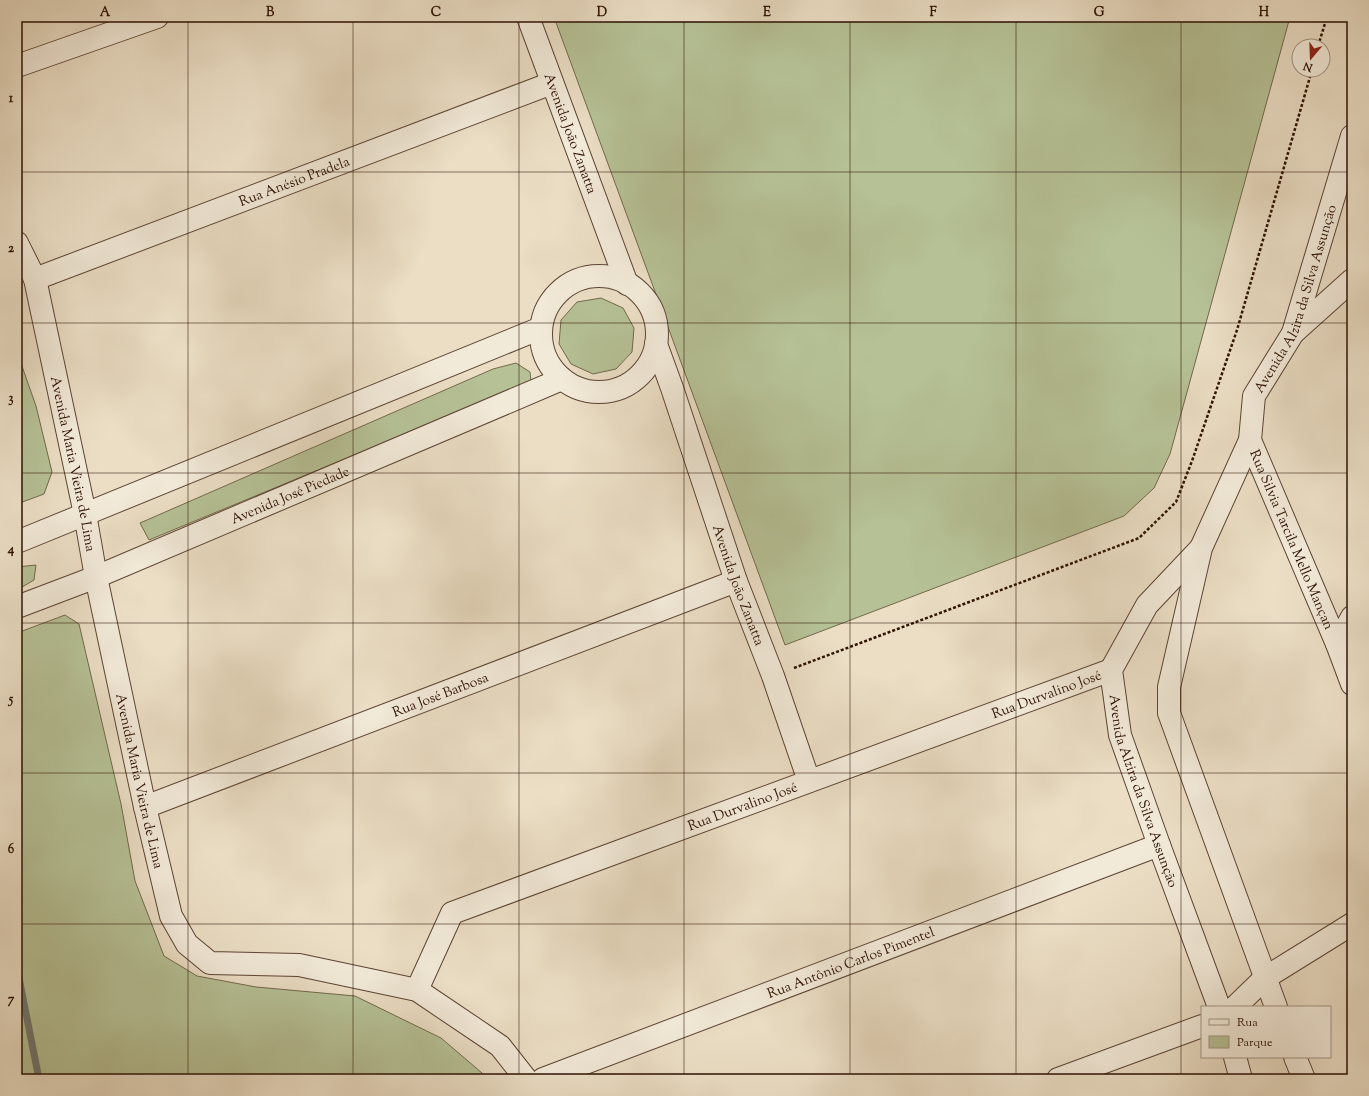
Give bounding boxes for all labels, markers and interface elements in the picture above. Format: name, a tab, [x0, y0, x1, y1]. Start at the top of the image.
text: A	[100, 4, 111, 22]
text: B	[266, 4, 275, 22]
text: C	[431, 4, 441, 22]
text: D	[597, 4, 607, 22]
text: E	[763, 4, 771, 22]
text: F	[929, 4, 937, 22]
text: G	[1094, 4, 1105, 22]
text: H	[1259, 4, 1270, 22]
north arrow	[1291, 38, 1331, 78]
text: N	[1301, 57, 1316, 76]
street label: Avenida João Zanatta	[538, 71, 601, 198]
text: 1	[9, 90, 14, 108]
street label: Rua Anésio Pradela	[236, 152, 354, 213]
street label: Avenida Alzira da Silva Assunção	[1250, 202, 1343, 397]
text: 2	[8, 240, 15, 258]
street label: Avenida Maria Vieira de Lima	[44, 375, 99, 554]
text: 3	[8, 390, 14, 408]
street label: Rua Silvia Tarcila Mello Mançan	[1243, 447, 1338, 633]
street label: Avenida José Piedade	[228, 462, 353, 531]
street label: Avenida João Zanatta	[706, 523, 769, 650]
text: 4	[7, 541, 15, 559]
street label: Rua Durvalino José	[989, 666, 1105, 725]
street label: Rua José Barbosa	[390, 668, 492, 723]
text: 5	[8, 691, 14, 709]
street label: Avenida Maria Vieira de Lima	[109, 692, 167, 871]
street label: Avenida Alzira da Silva Assunção	[1102, 693, 1182, 891]
street label: Rua Durvalino José	[685, 778, 801, 837]
text: 6	[8, 841, 15, 859]
street label: Rua Antônio Carlos Pimentel	[765, 923, 938, 1005]
text: 7	[8, 991, 15, 1009]
legend	[1201, 1006, 1331, 1058]
text: Rua	[1237, 1014, 1258, 1032]
text: Parque	[1237, 1034, 1273, 1052]

